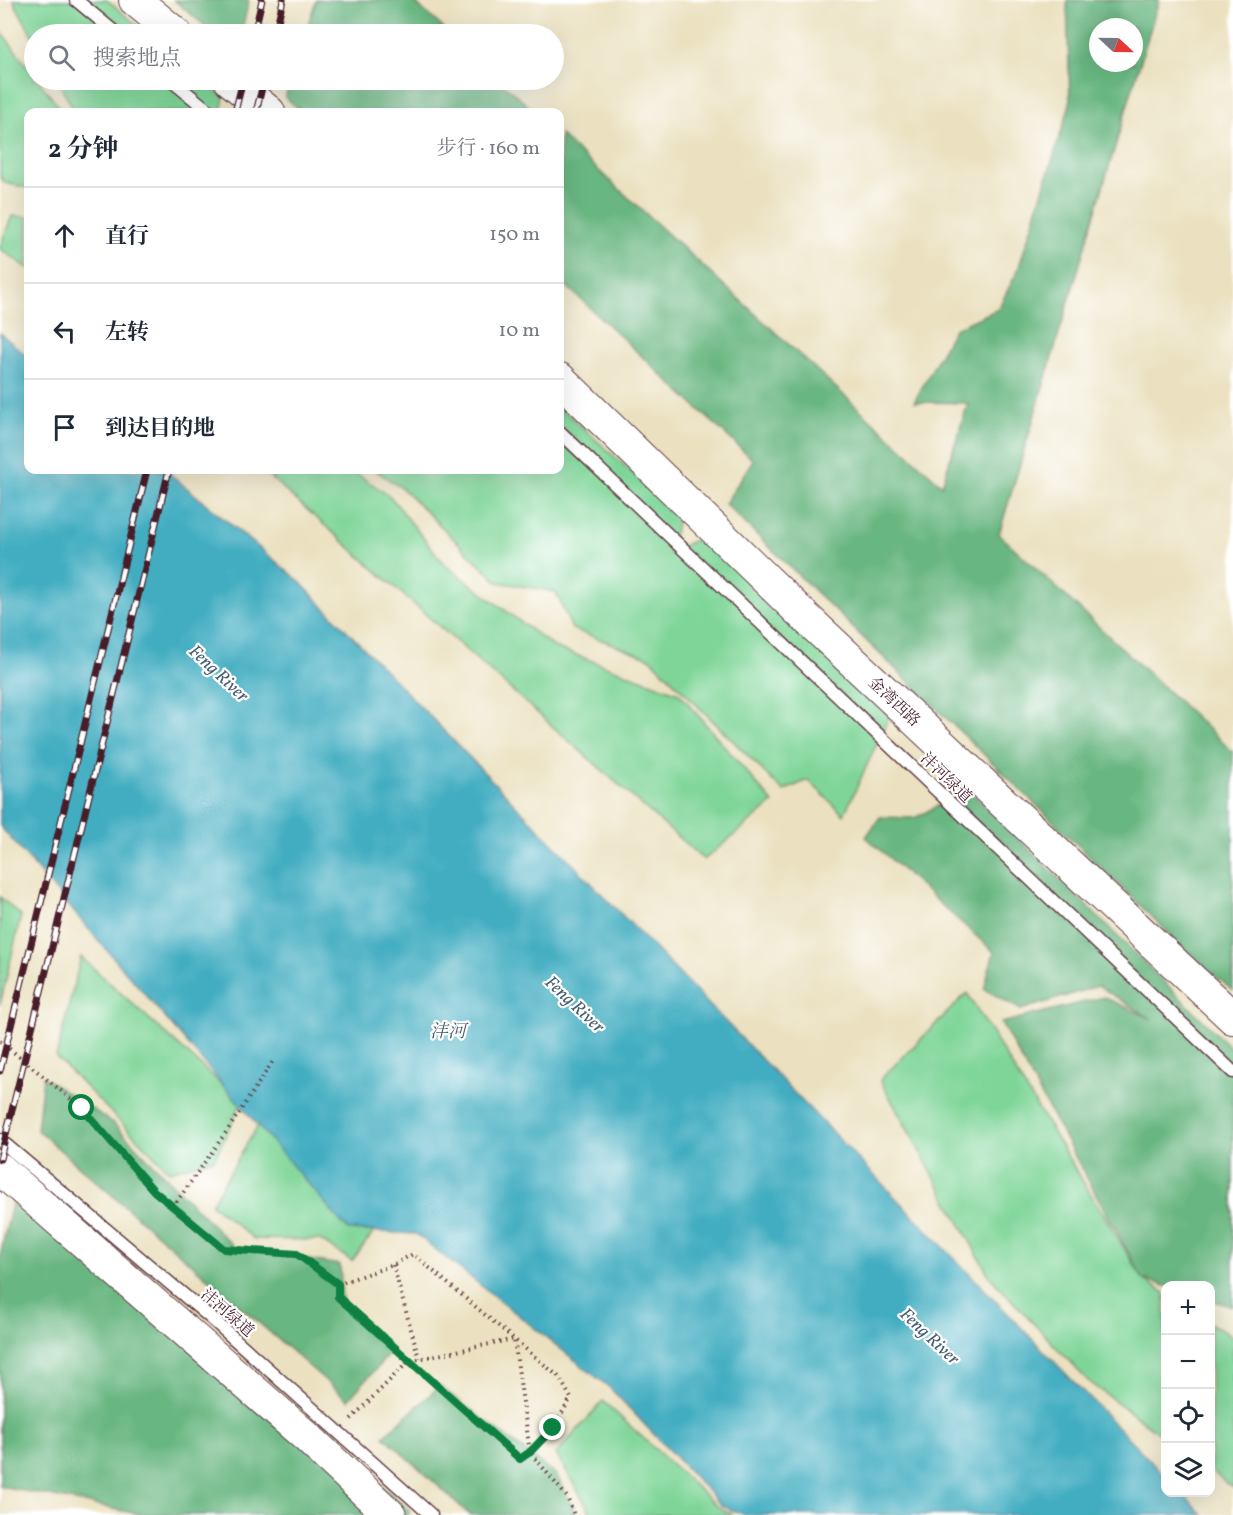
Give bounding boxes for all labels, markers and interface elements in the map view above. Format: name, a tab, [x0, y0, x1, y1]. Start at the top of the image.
north arrow	[1089, 18, 1143, 72]
search box	[24, 24, 564, 90]
icon: search	[45, 41, 78, 74]
text: 搜索地点	[93, 44, 181, 75]
text: 2 分钟	[48, 132, 119, 168]
text: 步行 · 160 m	[436, 135, 540, 163]
icon: ahead	[48, 219, 81, 252]
text: 150 m	[489, 221, 540, 249]
text: 直行	[105, 222, 149, 253]
icon: left	[48, 315, 81, 348]
text: 10 m	[499, 317, 540, 345]
text: 左转	[105, 318, 149, 349]
icon: arrive	[48, 411, 81, 444]
text: 到达目的地	[105, 414, 215, 445]
water label: Feng River	[183, 640, 254, 709]
street label: 金湾西路	[863, 673, 925, 732]
street label: 沣河绿道	[915, 748, 976, 809]
water label: Feng River	[539, 971, 610, 1040]
water label: 沣河	[430, 1020, 469, 1045]
route start	[68, 1094, 94, 1120]
map controls	[1161, 1281, 1215, 1497]
button: +	[1161, 1281, 1215, 1335]
street label: 沣河绿道	[195, 1284, 258, 1343]
water label: Feng River	[894, 1303, 965, 1372]
button: −	[1161, 1335, 1215, 1389]
button: locate	[1161, 1389, 1215, 1443]
route end	[539, 1414, 565, 1440]
button: layers	[1161, 1443, 1215, 1497]

